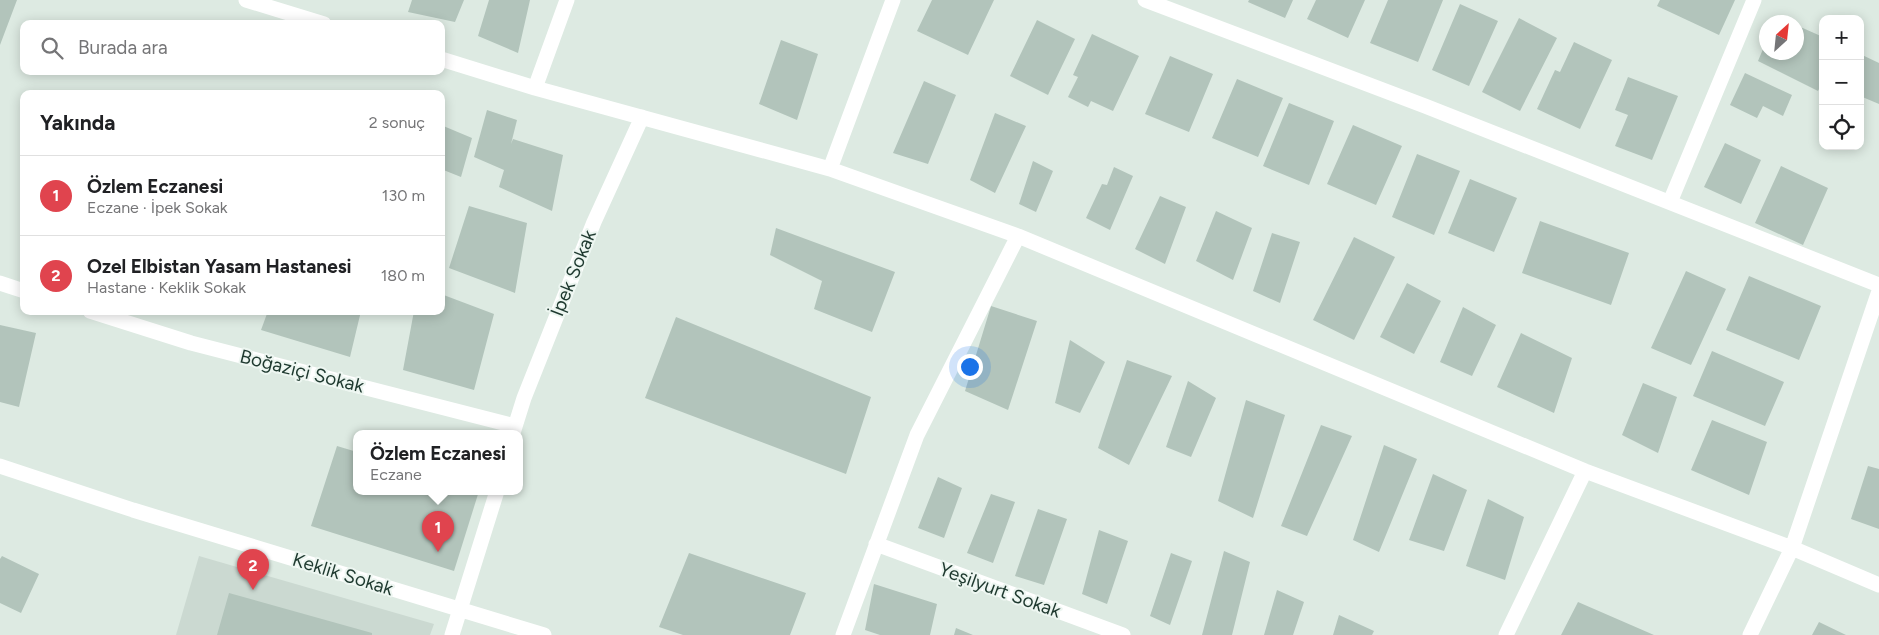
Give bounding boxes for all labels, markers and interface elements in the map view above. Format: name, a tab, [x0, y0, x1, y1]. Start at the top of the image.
north arrow	[1759, 15, 1804, 60]
map controls	[1819, 15, 1864, 150]
button: +	[1819, 15, 1864, 60]
search box	[20, 20, 445, 75]
icon: search	[38, 34, 66, 62]
text: Burada ara	[78, 36, 168, 59]
button: −	[1819, 60, 1864, 105]
button: locate	[1819, 105, 1864, 150]
text: Yakında	[40, 110, 115, 135]
text: 2 sonuç	[369, 113, 425, 132]
text: Özlem Eczanesi	[87, 175, 223, 198]
text: 1	[53, 186, 59, 205]
text: 130 m	[382, 186, 425, 205]
text: Eczane · İpek Sokak	[87, 198, 228, 217]
street label: İpek Sokak	[545, 226, 601, 320]
text: Ozel Elbistan Yasam Hastanesi	[87, 255, 352, 278]
text: 2	[51, 266, 61, 285]
text: 180 m	[381, 266, 425, 285]
text: Hastane · Keklik Sokak	[87, 278, 246, 297]
street label: Boğaziçi Sokak	[238, 344, 367, 398]
your location	[957, 354, 983, 380]
popup	[353, 430, 523, 495]
text: Özlem Eczanesi	[370, 442, 506, 465]
text: Eczane	[370, 465, 422, 484]
pin: 1	[422, 511, 454, 552]
street label: Keklik Sokak	[290, 548, 397, 600]
pin: 2	[237, 549, 269, 590]
street label: Yeşilyurt Sokak	[936, 557, 1065, 623]

